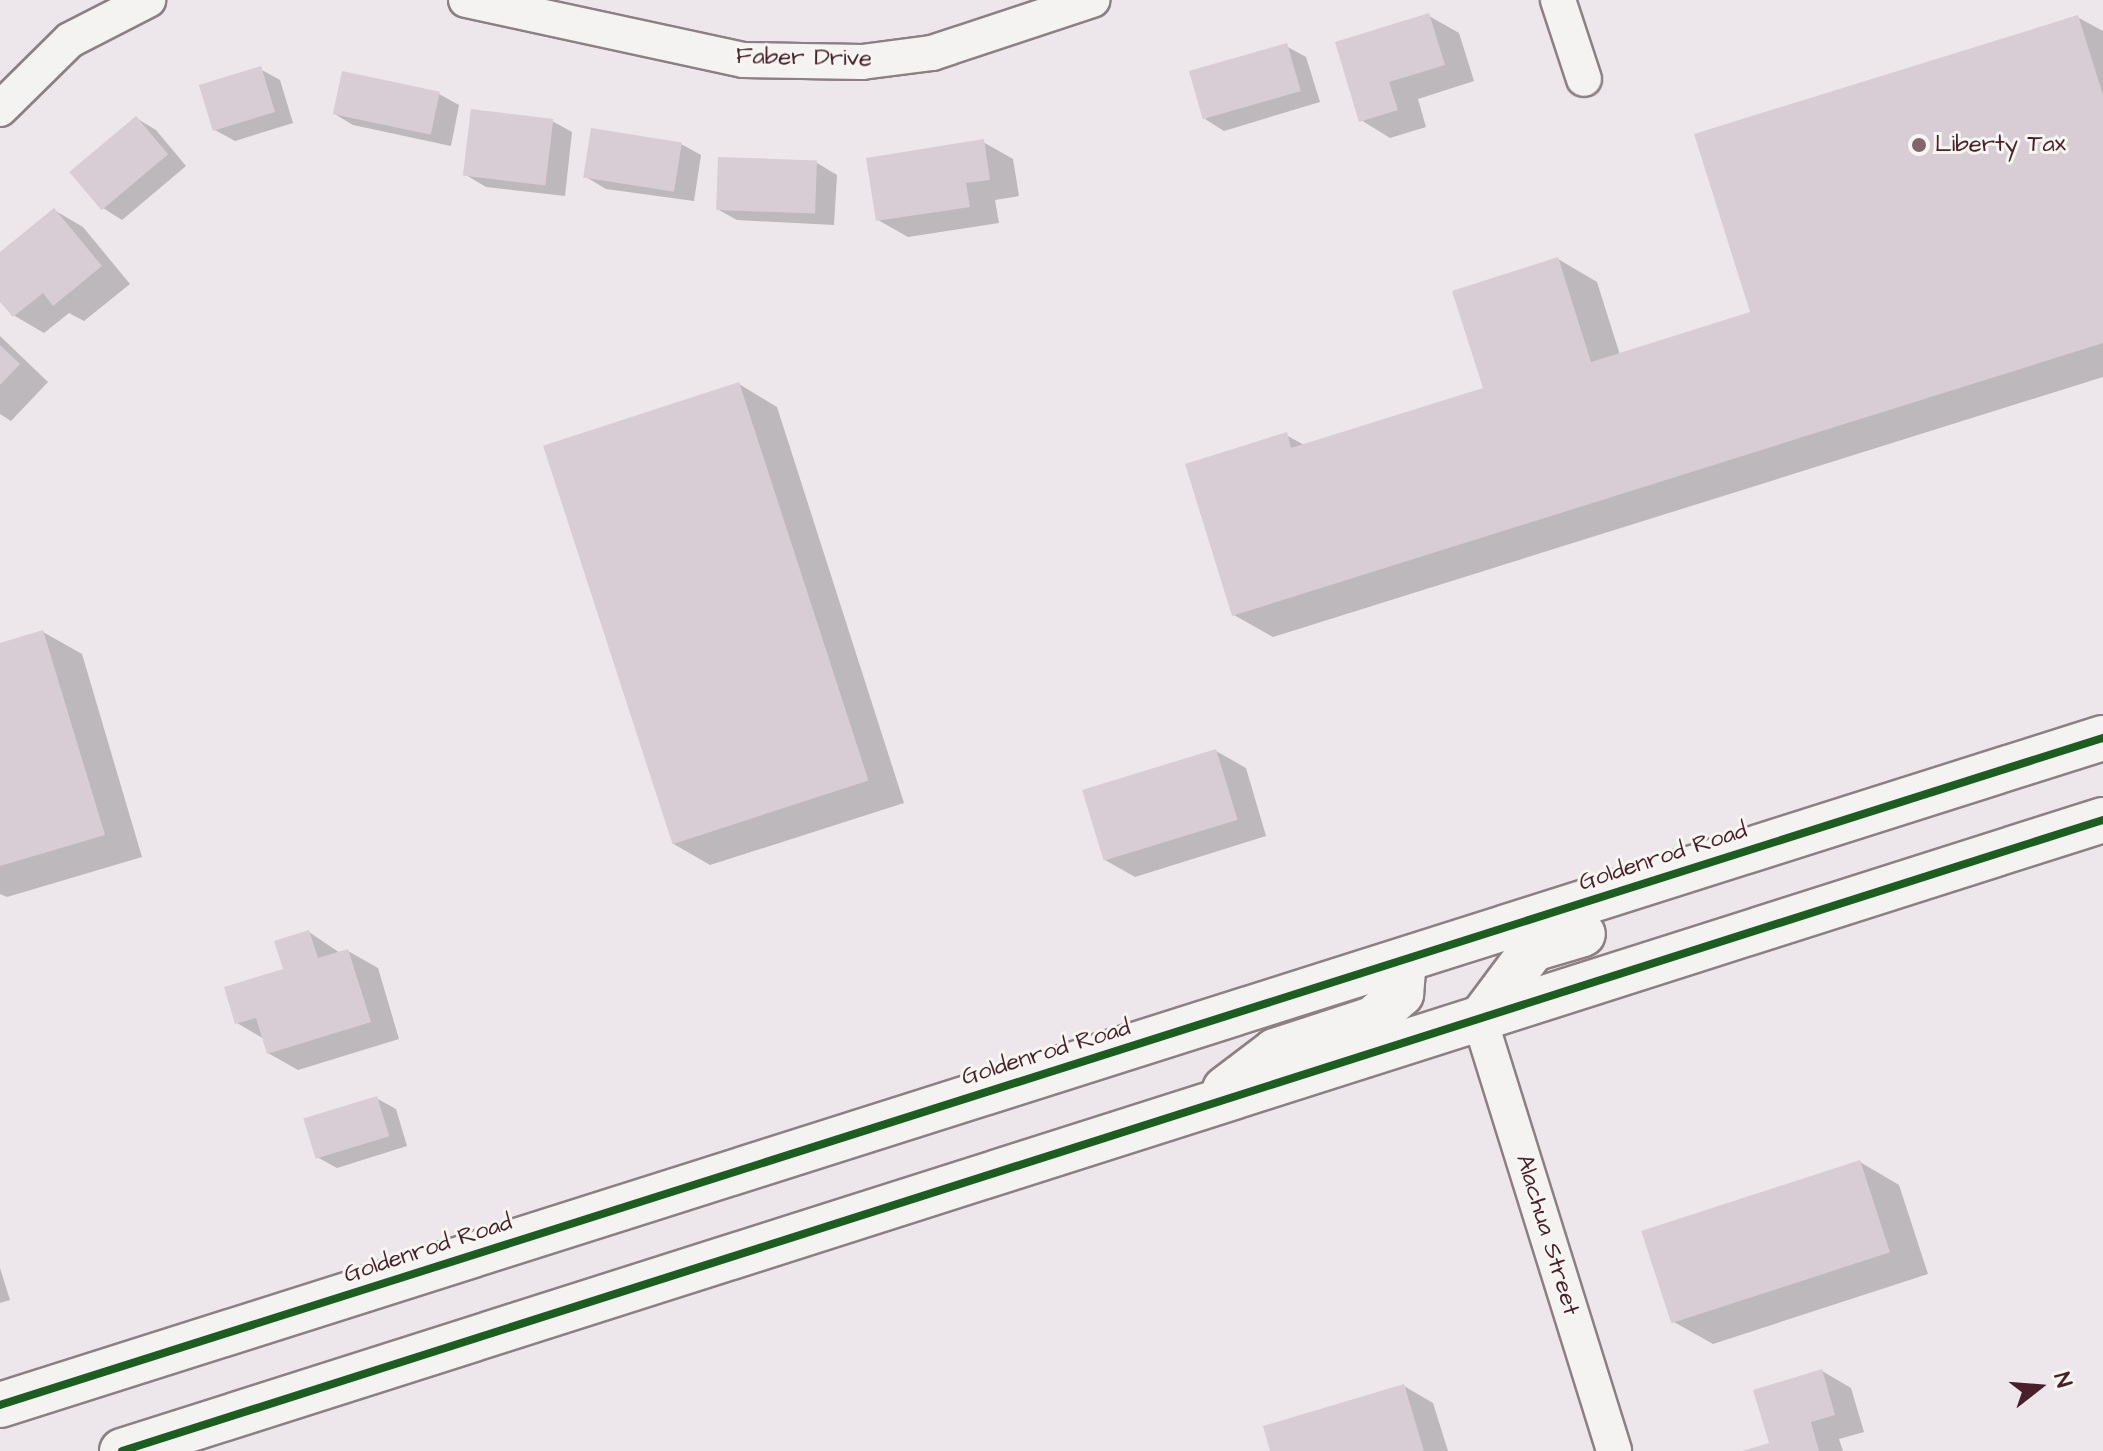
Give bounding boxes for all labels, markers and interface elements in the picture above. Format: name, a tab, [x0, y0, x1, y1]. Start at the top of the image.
street label: Faber Drive	[736, 42, 872, 74]
place label: Liberty Tax	[1935, 131, 2066, 159]
marker: Liberty Tax	[1910, 136, 1928, 154]
street label: Goldenrod Road	[1575, 816, 1751, 898]
street label: Goldenrod Road	[958, 1014, 1134, 1092]
street label: Alachua Street	[1509, 1151, 1585, 1319]
street label: Goldenrod Road	[340, 1208, 516, 1290]
north arrow	[1999, 1347, 2079, 1427]
text: N	[2046, 1369, 2079, 1391]

